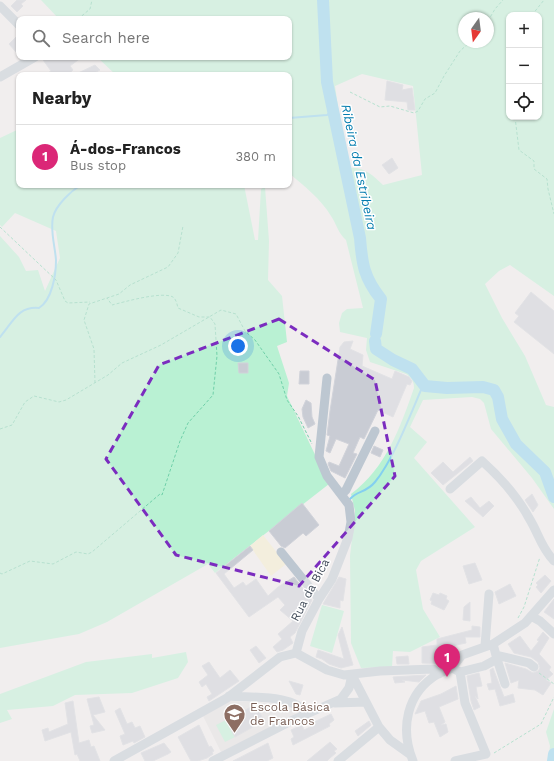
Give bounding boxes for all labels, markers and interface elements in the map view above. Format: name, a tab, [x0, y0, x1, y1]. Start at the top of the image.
north arrow	[458, 12, 494, 48]
map controls	[506, 12, 542, 120]
button: +	[506, 12, 542, 48]
search box	[16, 16, 292, 60]
icon: search	[30, 27, 52, 49]
text: Search here	[62, 29, 150, 47]
button: −	[506, 48, 542, 84]
button: locate	[506, 84, 542, 120]
text: Nearby	[32, 88, 91, 108]
water label: Ribeira da Estribeira	[338, 103, 380, 231]
text: Á-dos-Francos	[70, 140, 181, 158]
text: 1	[42, 149, 48, 164]
text: 380 m	[236, 149, 276, 164]
text: Bus stop	[70, 158, 126, 173]
your location	[228, 336, 248, 356]
street label: Rua da Bica	[288, 556, 332, 624]
pin: 1	[434, 644, 460, 677]
place label: Escola Básica de Francos	[250, 700, 330, 728]
school or university icon: Escola Básica de Francos	[222, 701, 248, 734]

